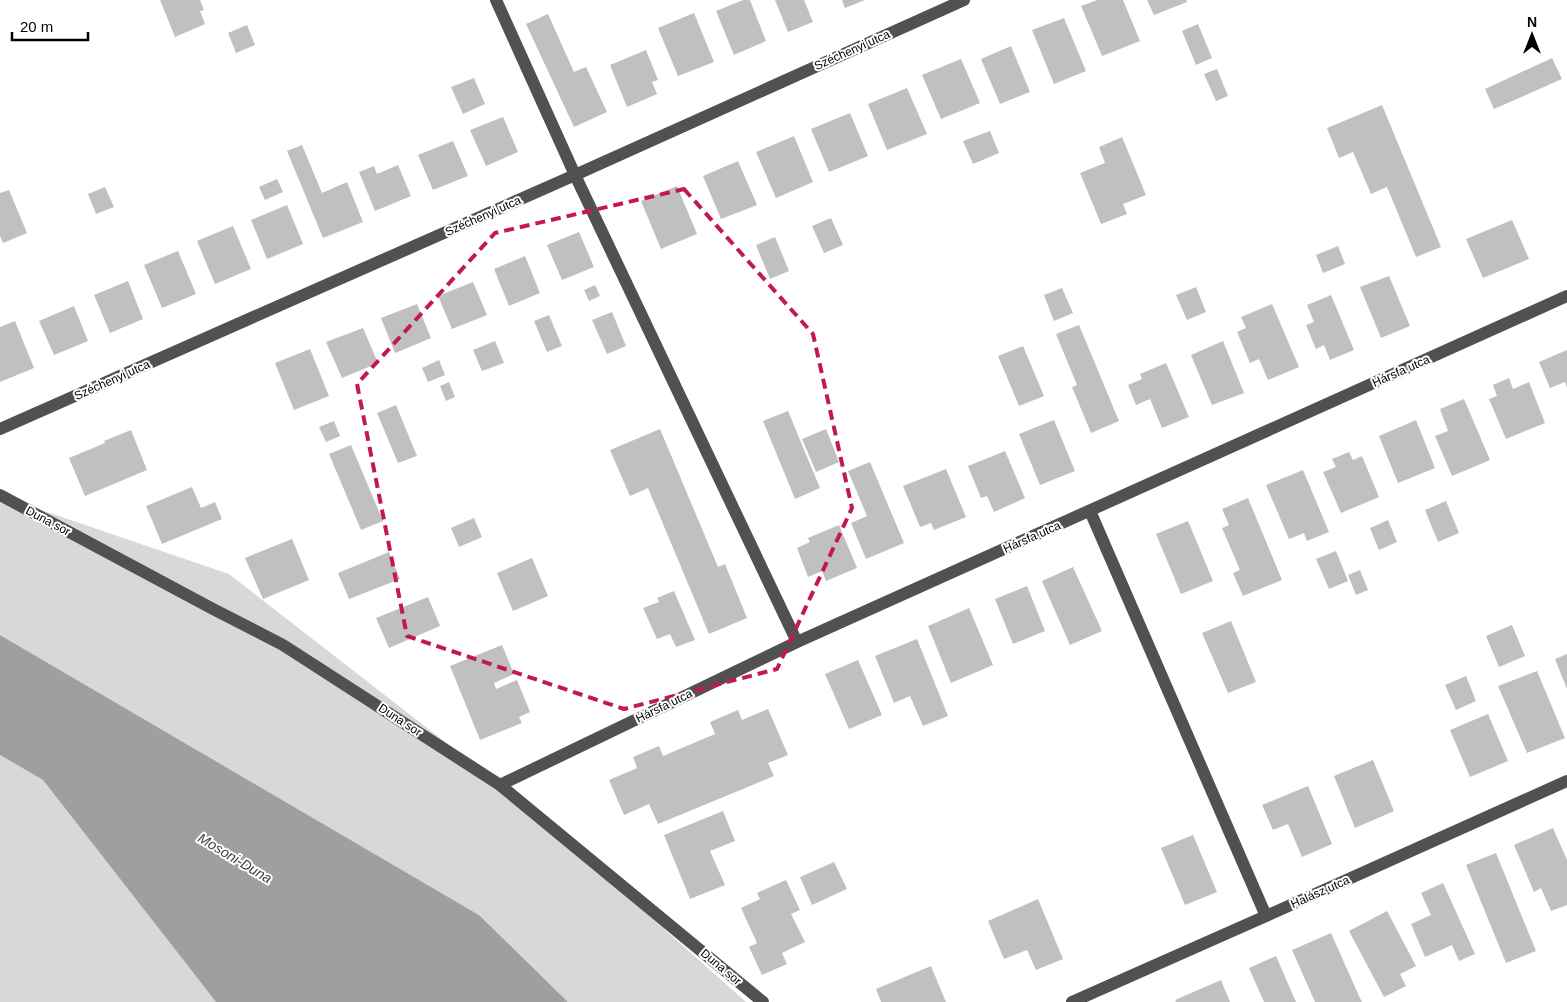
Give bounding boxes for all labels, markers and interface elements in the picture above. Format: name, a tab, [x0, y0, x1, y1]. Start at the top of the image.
scale bar	[12, 10, 89, 42]
north arrow	[1507, 10, 1557, 60]
text: N	[1527, 14, 1537, 30]
text: 20 m	[20, 18, 53, 35]
street label: Széchenyi utca	[812, 27, 892, 73]
street label: Széchenyi utca	[443, 193, 523, 239]
street label: Hársfa utca	[1370, 352, 1432, 390]
street label: Széchenyi utca	[72, 357, 152, 403]
street label: Duna sor	[23, 503, 73, 539]
street label: Hársfa utca	[1001, 518, 1063, 556]
street label: Hársfa utca	[633, 686, 695, 726]
street label: Duna sor	[376, 701, 424, 739]
water label: Mosoni-Duna	[195, 830, 275, 886]
street label: Halász utca	[1289, 873, 1352, 911]
street label: Duna sor	[698, 946, 744, 988]

